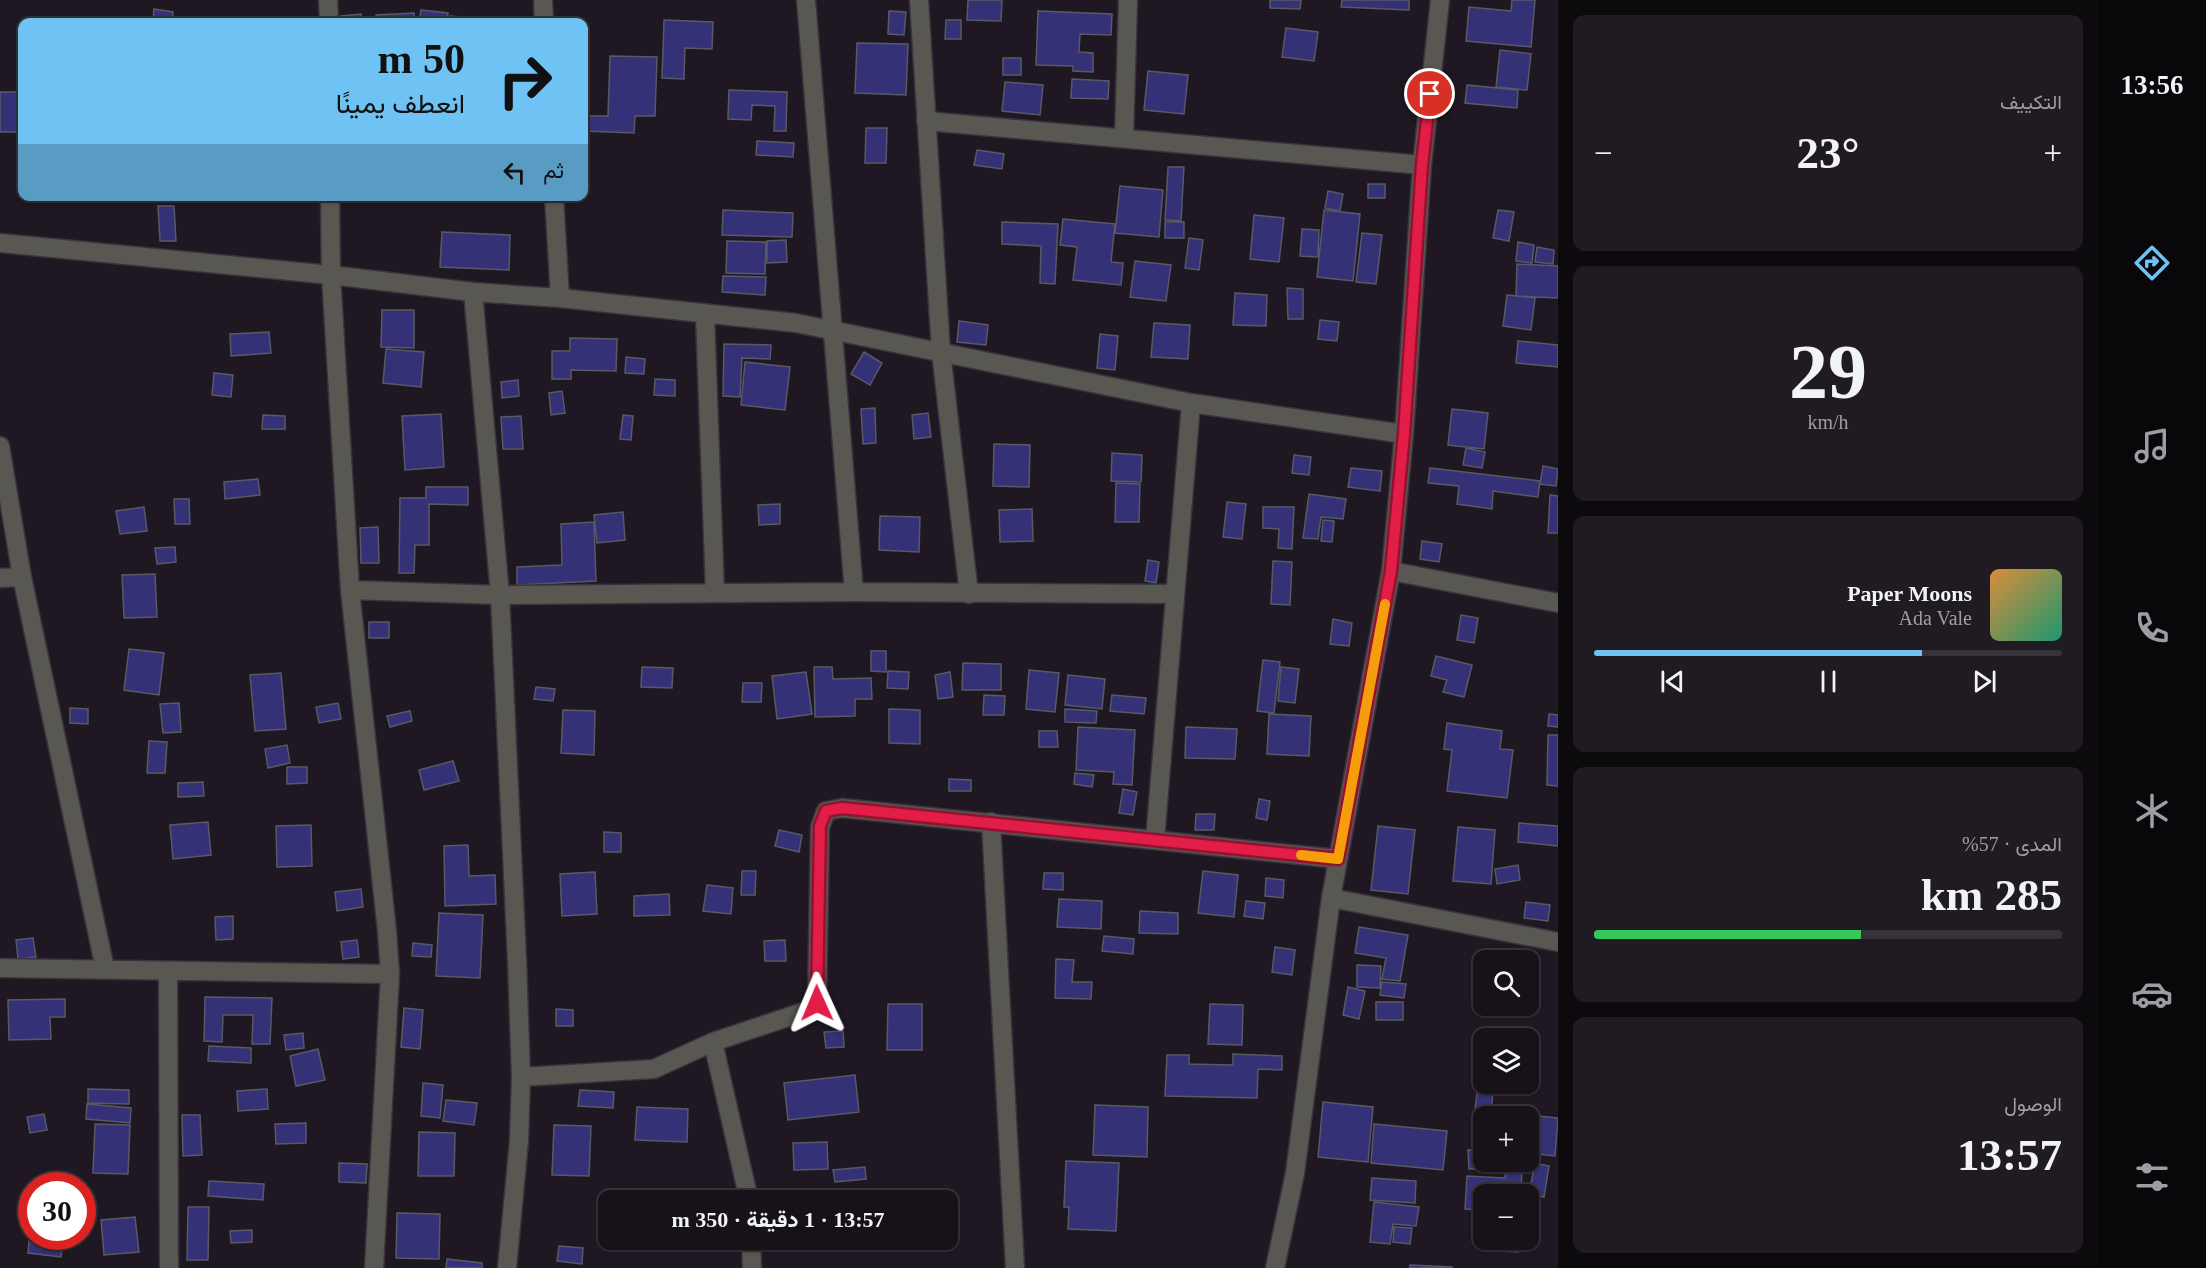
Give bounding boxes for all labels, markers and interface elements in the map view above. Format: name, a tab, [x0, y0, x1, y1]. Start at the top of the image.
text: 50 m	[378, 36, 465, 82]
icon: right	[486, 42, 564, 120]
pin	[1404, 68, 1455, 119]
text: 13:56	[2121, 70, 2184, 100]
icon: arrive	[1413, 77, 1446, 110]
text: انعطف يمينًا	[336, 89, 465, 119]
text: التكييف	[2000, 91, 2062, 113]
text: 23°	[1797, 128, 1860, 178]
text: −	[1594, 135, 1613, 171]
text: +	[2043, 135, 2062, 171]
icon: left	[498, 156, 531, 189]
text: ثم	[543, 158, 564, 183]
icon: directions	[2131, 242, 2173, 284]
text: 29	[1789, 328, 1867, 415]
text: km/h	[1807, 411, 1849, 433]
icon: music	[2131, 425, 2173, 467]
text: Paper Moons	[1847, 581, 1972, 606]
text: Ada Vale	[1899, 607, 1972, 629]
icon: phone	[2131, 607, 2173, 649]
icon: previous	[1656, 665, 1689, 698]
icon: pause	[1812, 665, 1845, 698]
icon: next	[1968, 665, 2001, 698]
icon: climate	[2131, 790, 2173, 832]
text: المدى · 57%	[1962, 833, 2062, 855]
text: 285 km	[1921, 870, 2062, 920]
map controls	[1473, 950, 1539, 1250]
button: search	[1473, 950, 1539, 1016]
position arrow	[785, 971, 849, 1035]
icon: car	[2131, 973, 2173, 1015]
button: layers	[1473, 1028, 1539, 1094]
text: الوصول	[2004, 1093, 2062, 1115]
button: +	[1473, 1106, 1539, 1172]
text: 13:57	[1957, 1130, 2062, 1180]
icon: filters	[2131, 1156, 2173, 1198]
speed limit sign: 30	[18, 1172, 96, 1250]
button: −	[1473, 1184, 1539, 1250]
text: 13:57 · 1 دقيقة · 350 m	[671, 1207, 885, 1232]

